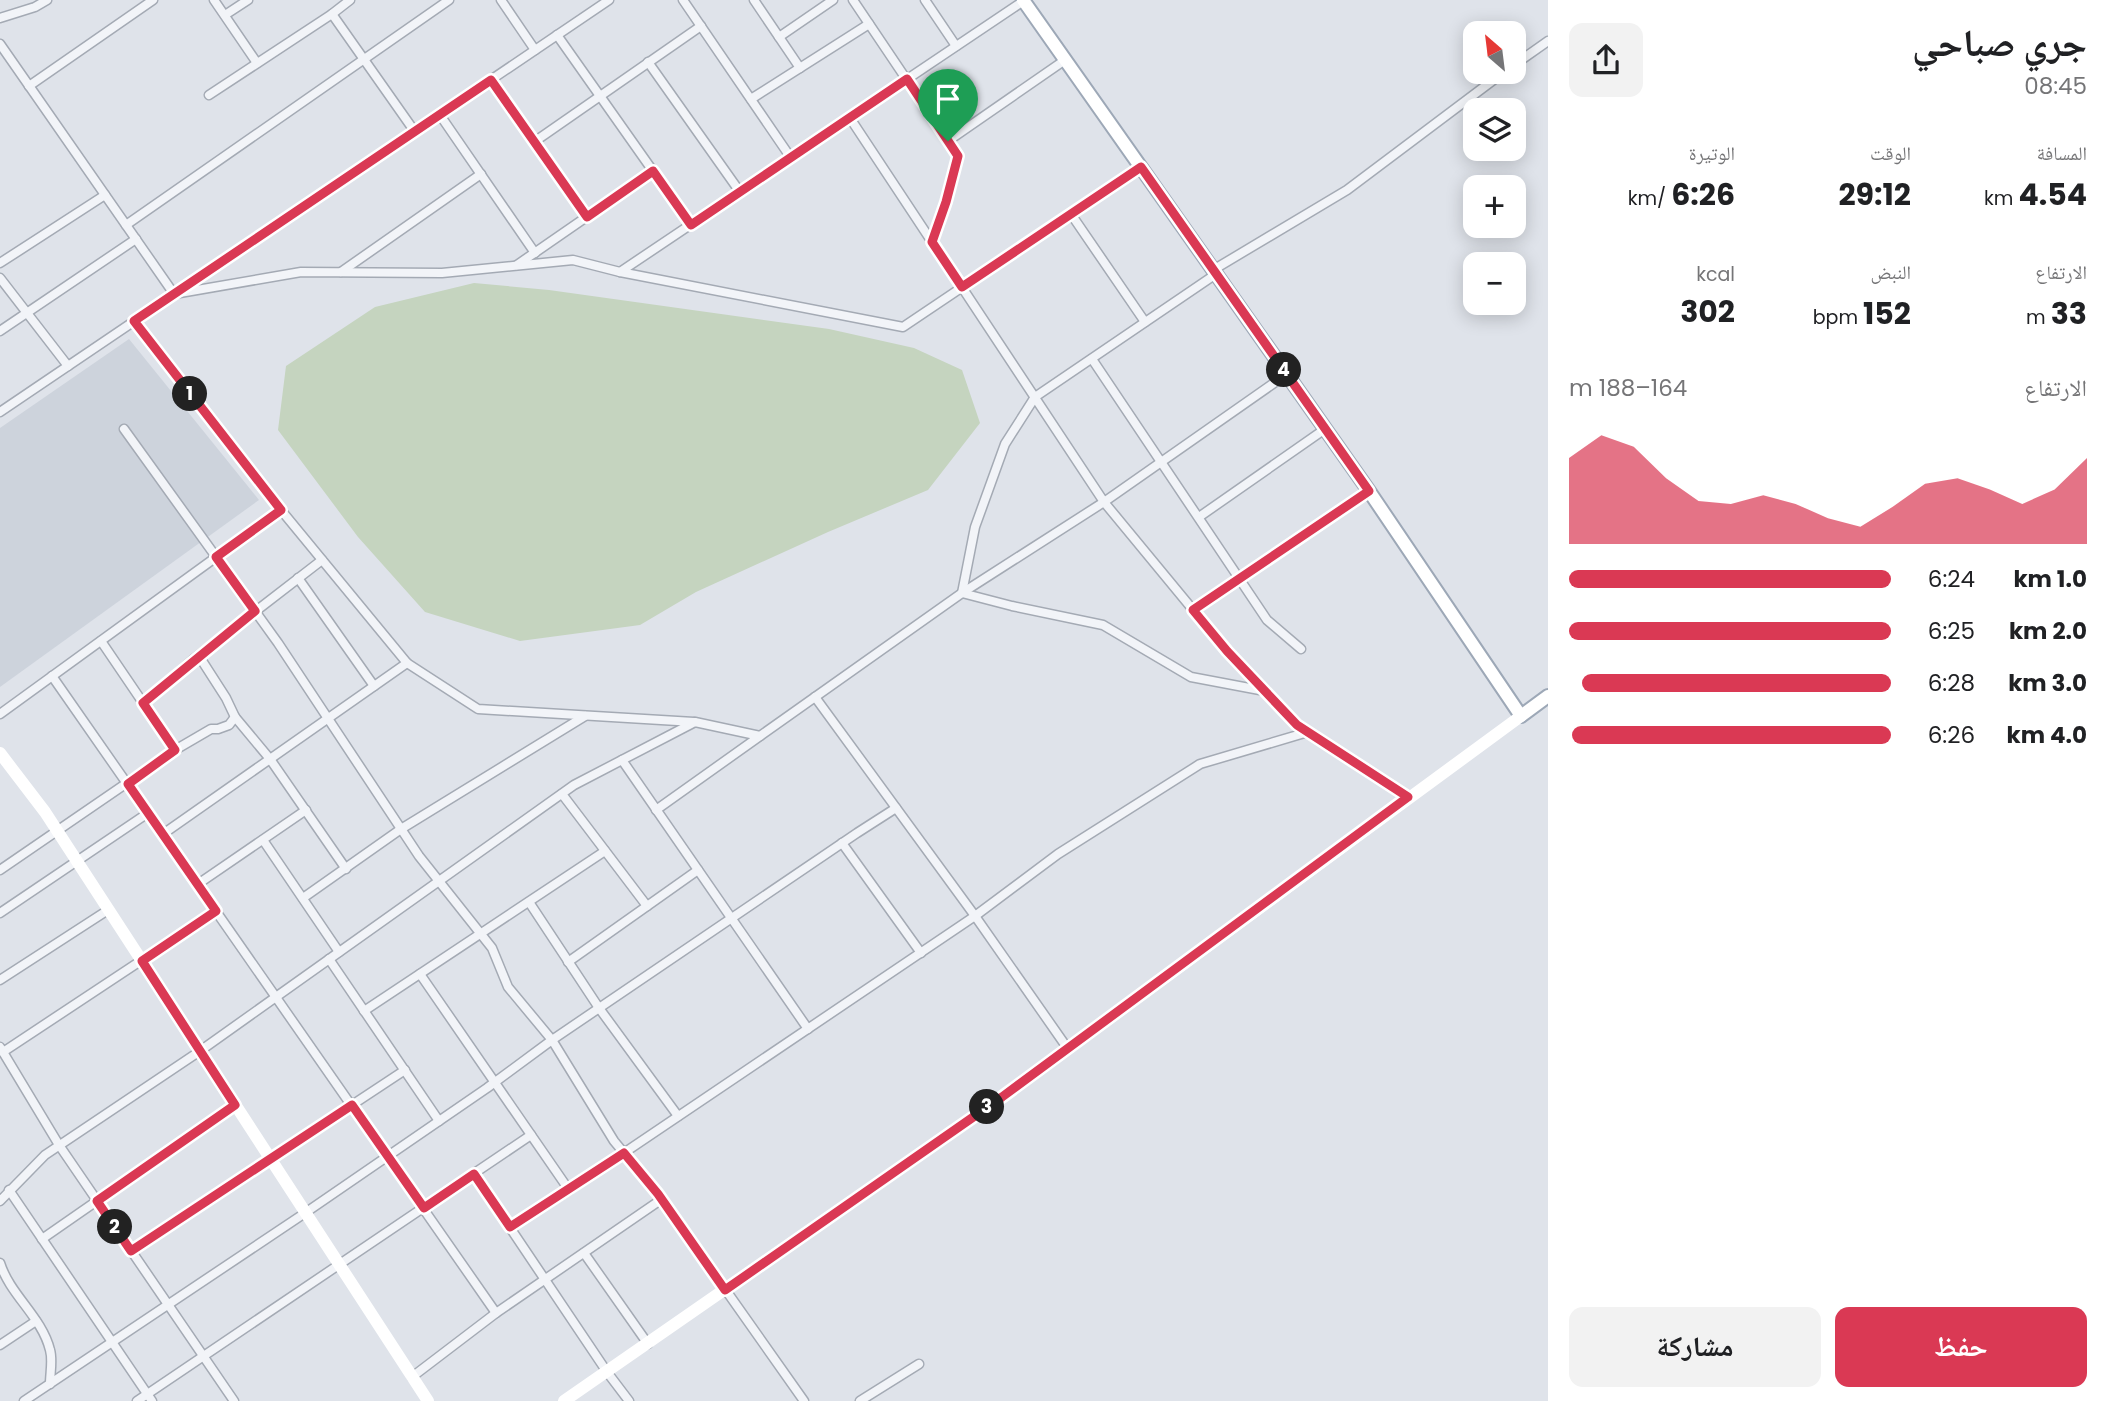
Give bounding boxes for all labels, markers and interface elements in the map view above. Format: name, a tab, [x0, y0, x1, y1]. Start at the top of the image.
text: جري صباحي	[1912, 16, 2087, 69]
north arrow	[1463, 21, 1526, 84]
map controls	[1463, 21, 1526, 315]
button: share	[1569, 23, 1643, 97]
pin	[918, 69, 978, 141]
text: 08:45	[2024, 70, 2087, 102]
icon: arrive	[929, 80, 967, 118]
button: layers	[1463, 98, 1526, 161]
text: الوتيرة	[1689, 140, 1735, 167]
text: الوقت	[1870, 140, 1911, 167]
text: المسافة	[2037, 140, 2087, 167]
text: 6:26	[1671, 173, 1735, 216]
text: 29:12	[1838, 173, 1911, 216]
text: 4.54	[2018, 173, 2087, 216]
button: +	[1463, 175, 1526, 238]
text: /km	[1628, 185, 1671, 212]
text: km	[1984, 185, 2018, 212]
button: −	[1463, 252, 1526, 315]
text: النبض	[1870, 259, 1911, 286]
text: الارتفاع	[2035, 259, 2087, 286]
text: kcal	[1696, 261, 1735, 288]
text: 302	[1680, 290, 1735, 333]
text: 152	[1863, 292, 1911, 335]
text: 33	[2051, 292, 2087, 335]
text: bpm	[1813, 304, 1863, 331]
text: m	[2026, 304, 2051, 331]
pin: 4	[1266, 352, 1302, 388]
text: 4	[1277, 356, 1290, 383]
text: 164–188 m	[1569, 372, 1687, 404]
text: الارتفاع	[2024, 372, 2087, 404]
pin: 1	[172, 376, 208, 412]
text: 1	[186, 380, 193, 407]
text: 6:24	[1928, 563, 1975, 595]
text: 1.0 km	[2013, 563, 2087, 595]
text: 6:25	[1928, 615, 1975, 647]
text: 2.0 km	[2009, 615, 2087, 647]
text: 6:28	[1928, 667, 1975, 699]
text: 3.0 km	[2008, 667, 2087, 699]
text: 6:26	[1928, 719, 1975, 751]
text: 4.0 km	[2006, 719, 2087, 751]
pin: 3	[970, 1090, 1004, 1124]
text: 3	[981, 1093, 992, 1120]
pin: 2	[97, 1210, 132, 1244]
text: 2	[109, 1213, 120, 1240]
button: مشاركة	[1569, 1307, 1821, 1387]
button: حفظ	[1835, 1307, 2087, 1387]

